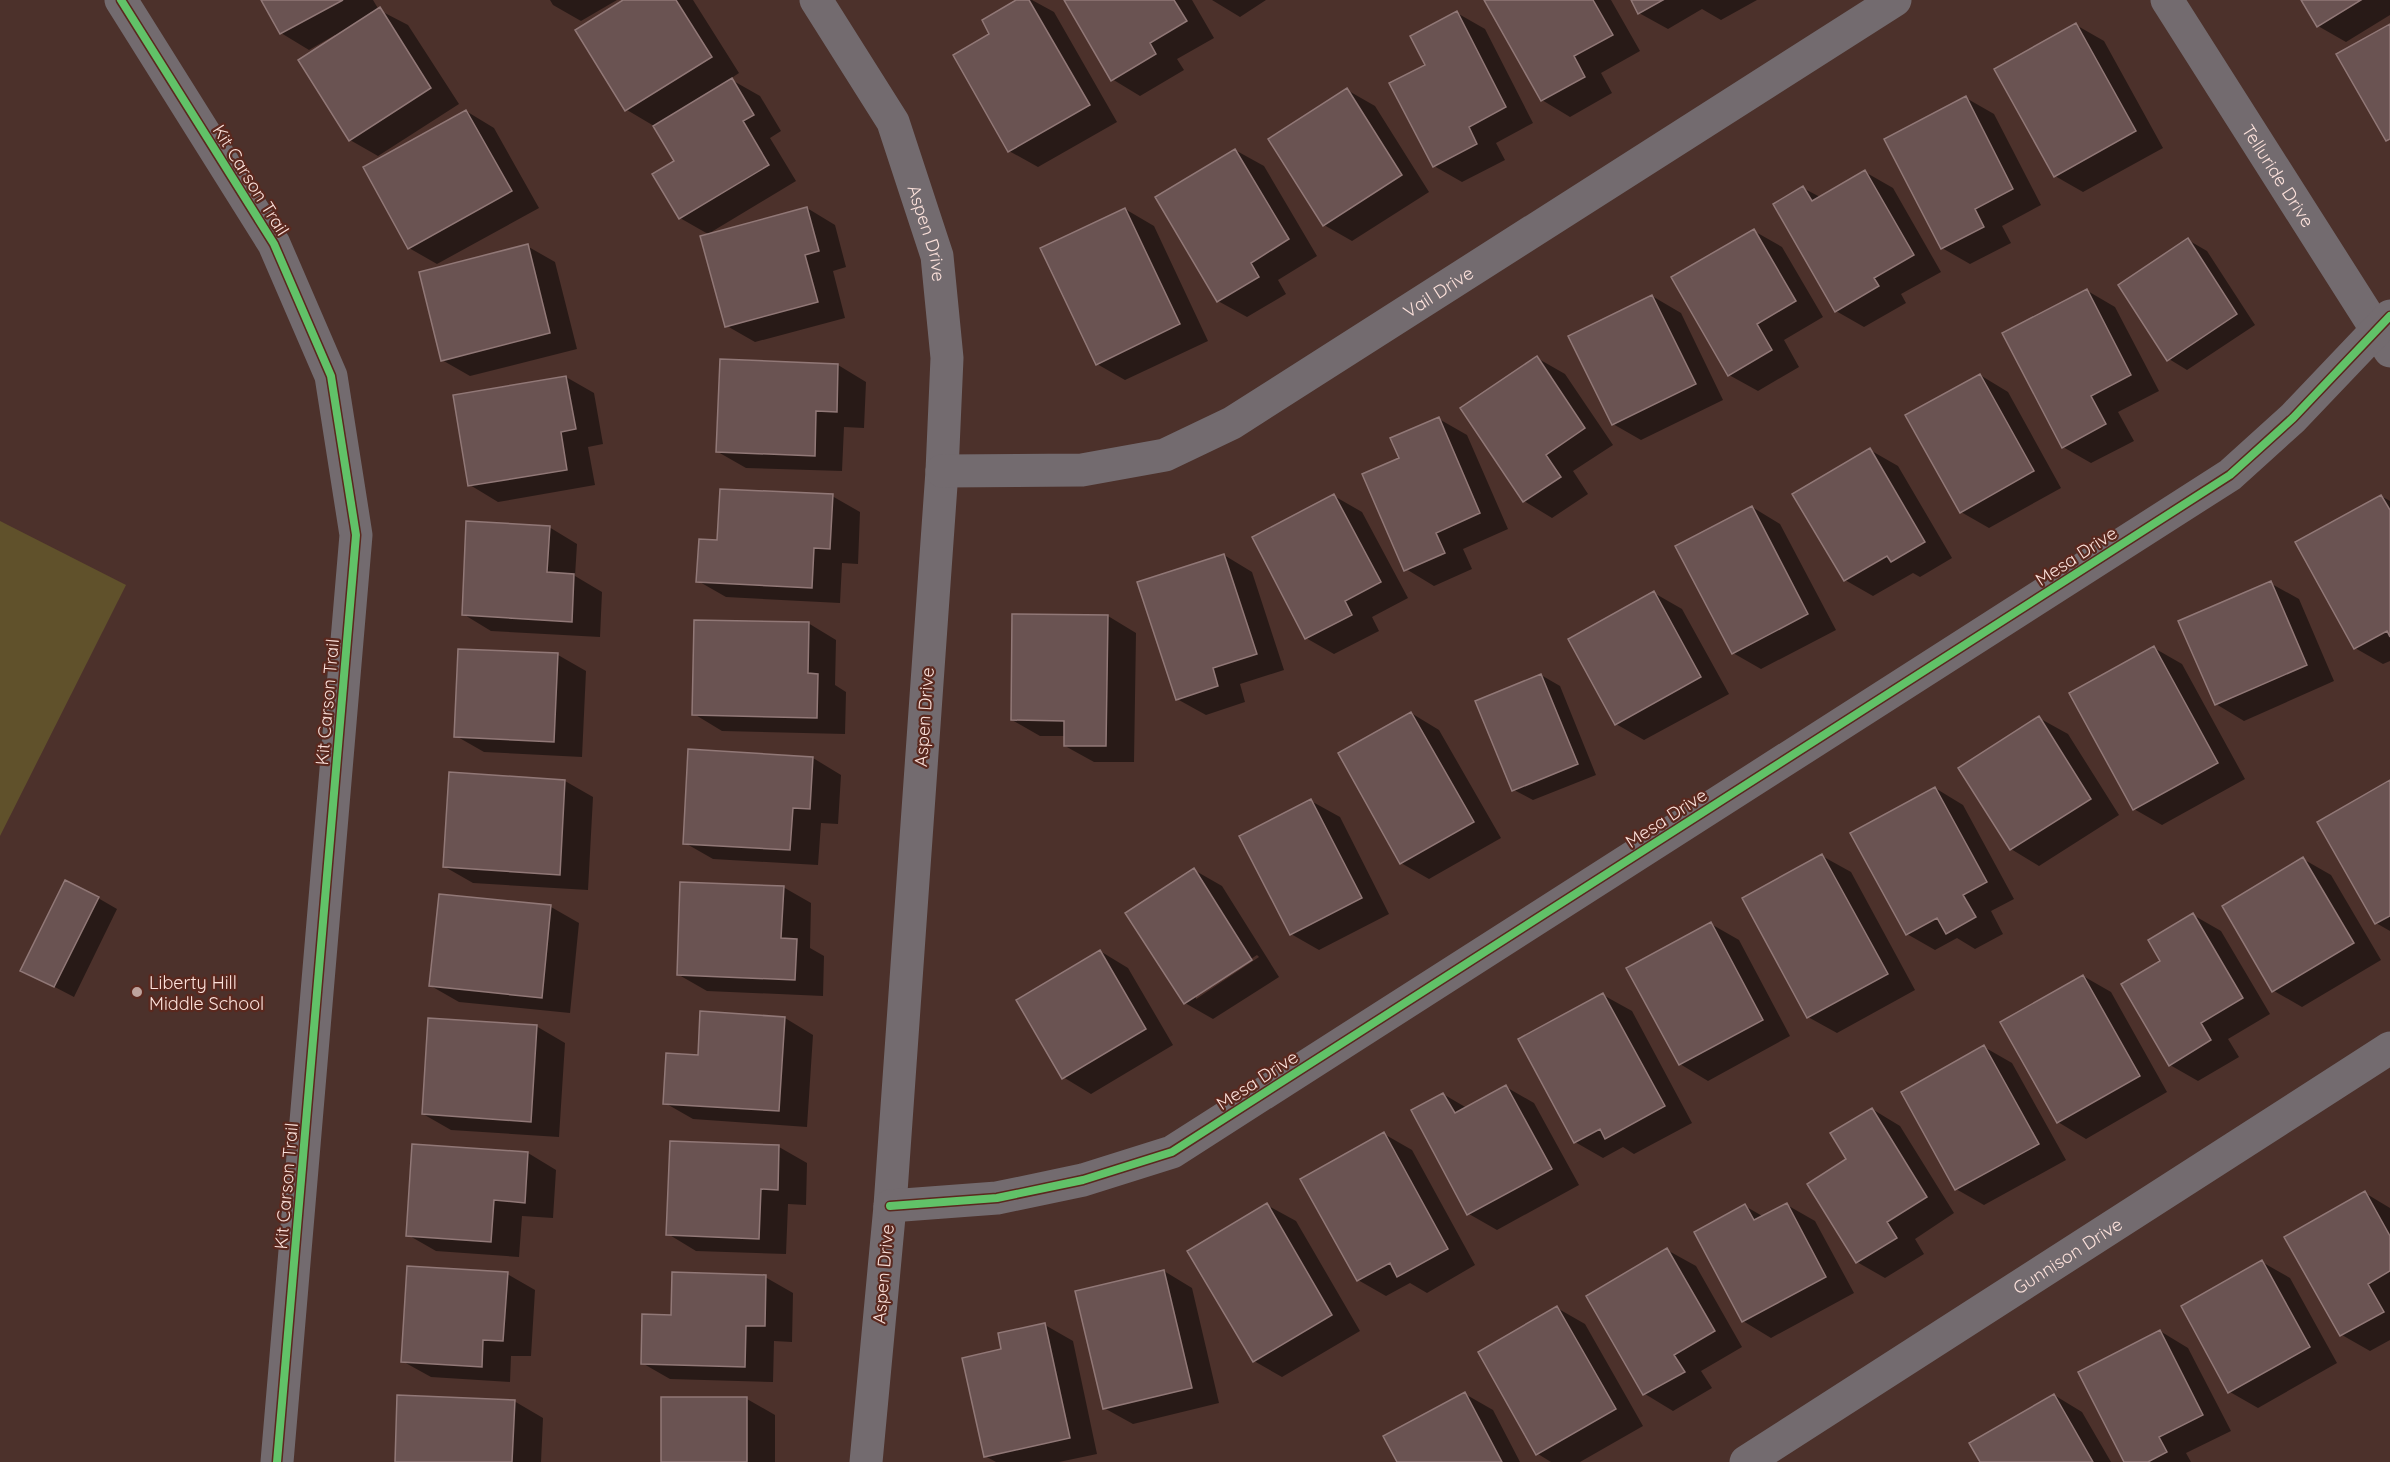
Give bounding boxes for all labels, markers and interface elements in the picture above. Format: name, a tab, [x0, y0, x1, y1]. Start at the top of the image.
street label: Kit Carson Trail	[208, 120, 294, 240]
street label: Telluride Drive	[2237, 120, 2320, 231]
street label: Aspen Drive	[903, 182, 951, 283]
street label: Vail Drive	[1399, 261, 1478, 322]
street label: Mesa Drive	[2031, 521, 2121, 591]
street label: Kit Carson Trail	[310, 638, 344, 766]
street label: Aspen Drive	[909, 666, 939, 768]
street label: Mesa Drive	[1621, 783, 1711, 853]
place label: Liberty Hill Middle School	[149, 971, 264, 1015]
marker: Liberty Hill Middle School	[130, 985, 144, 999]
street label: Mesa Drive	[1212, 1045, 1302, 1115]
street label: Kit Carson Trail	[269, 1122, 303, 1250]
street label: Gunnison Drive	[2008, 1212, 2126, 1299]
street label: Aspen Drive	[867, 1223, 899, 1325]

